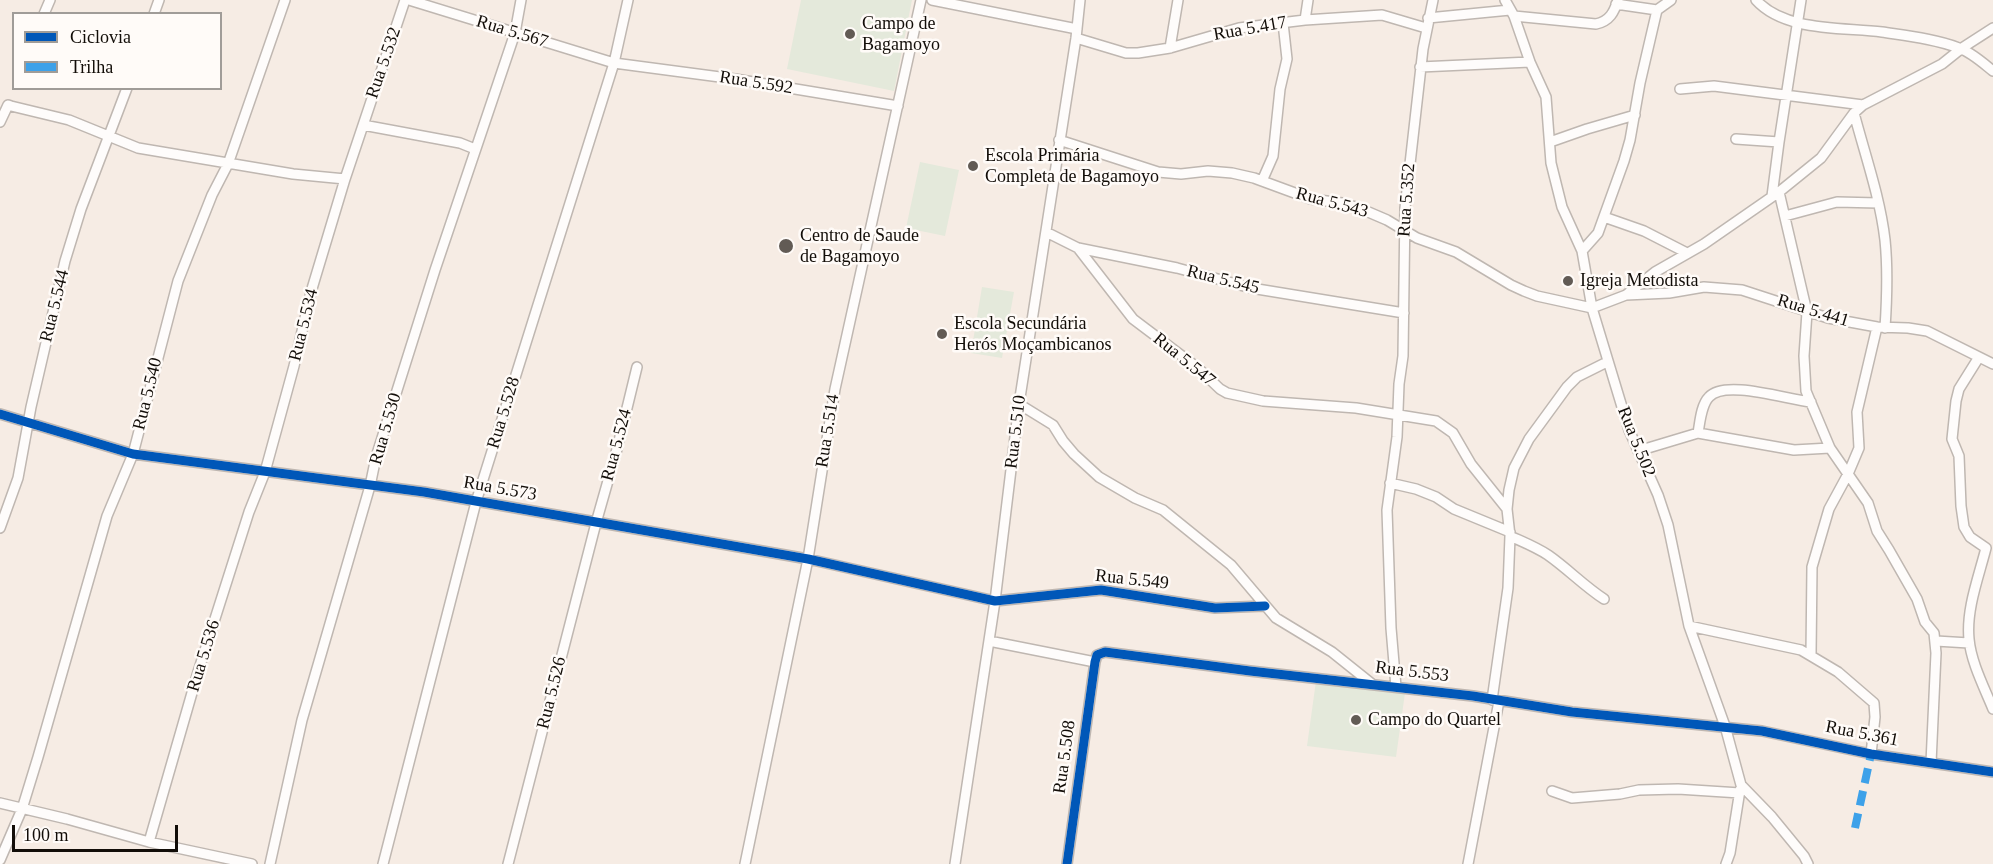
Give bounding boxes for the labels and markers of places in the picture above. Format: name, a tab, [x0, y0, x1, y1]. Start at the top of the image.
place label: Campo de Bagamoyo	[862, 13, 940, 56]
marker: Campo de Bagamoyo	[843, 27, 857, 41]
place label: Escola Primária Completa de Bagamoyo	[985, 145, 1159, 188]
marker: Escola Primária Completa de Bagamoyo	[966, 159, 980, 173]
place label: Centro de Saude de Bagamoyo	[800, 225, 919, 268]
marker: Centro de Saude de Bagamoyo	[777, 237, 795, 255]
place label: Igreja Metodista	[1580, 270, 1698, 292]
marker: Igreja Metodista	[1561, 274, 1575, 288]
place label: Escola Secundária Herós Moçambicanos	[954, 313, 1111, 356]
marker: Escola Secundária Herós Moçambicanos	[935, 327, 949, 341]
place label: Campo do Quartel	[1368, 709, 1501, 731]
marker: Campo do Quartel	[1349, 713, 1363, 727]

